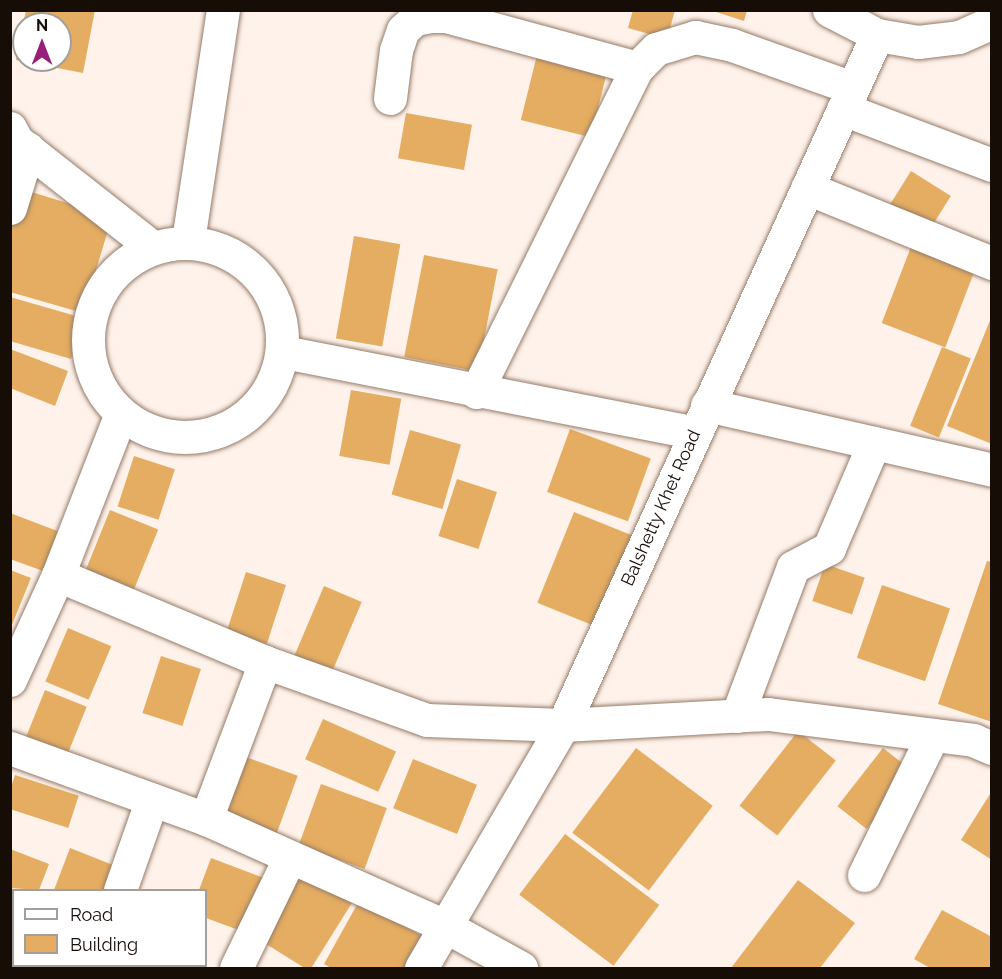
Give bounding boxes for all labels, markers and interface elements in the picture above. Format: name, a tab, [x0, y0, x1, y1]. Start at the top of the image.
north arrow	[12, 12, 72, 72]
text: N	[36, 16, 48, 35]
street label: Balshetty Khet Road	[617, 426, 705, 590]
legend	[12, 889, 207, 967]
text: Road	[70, 904, 113, 925]
text: Building	[70, 934, 138, 955]

